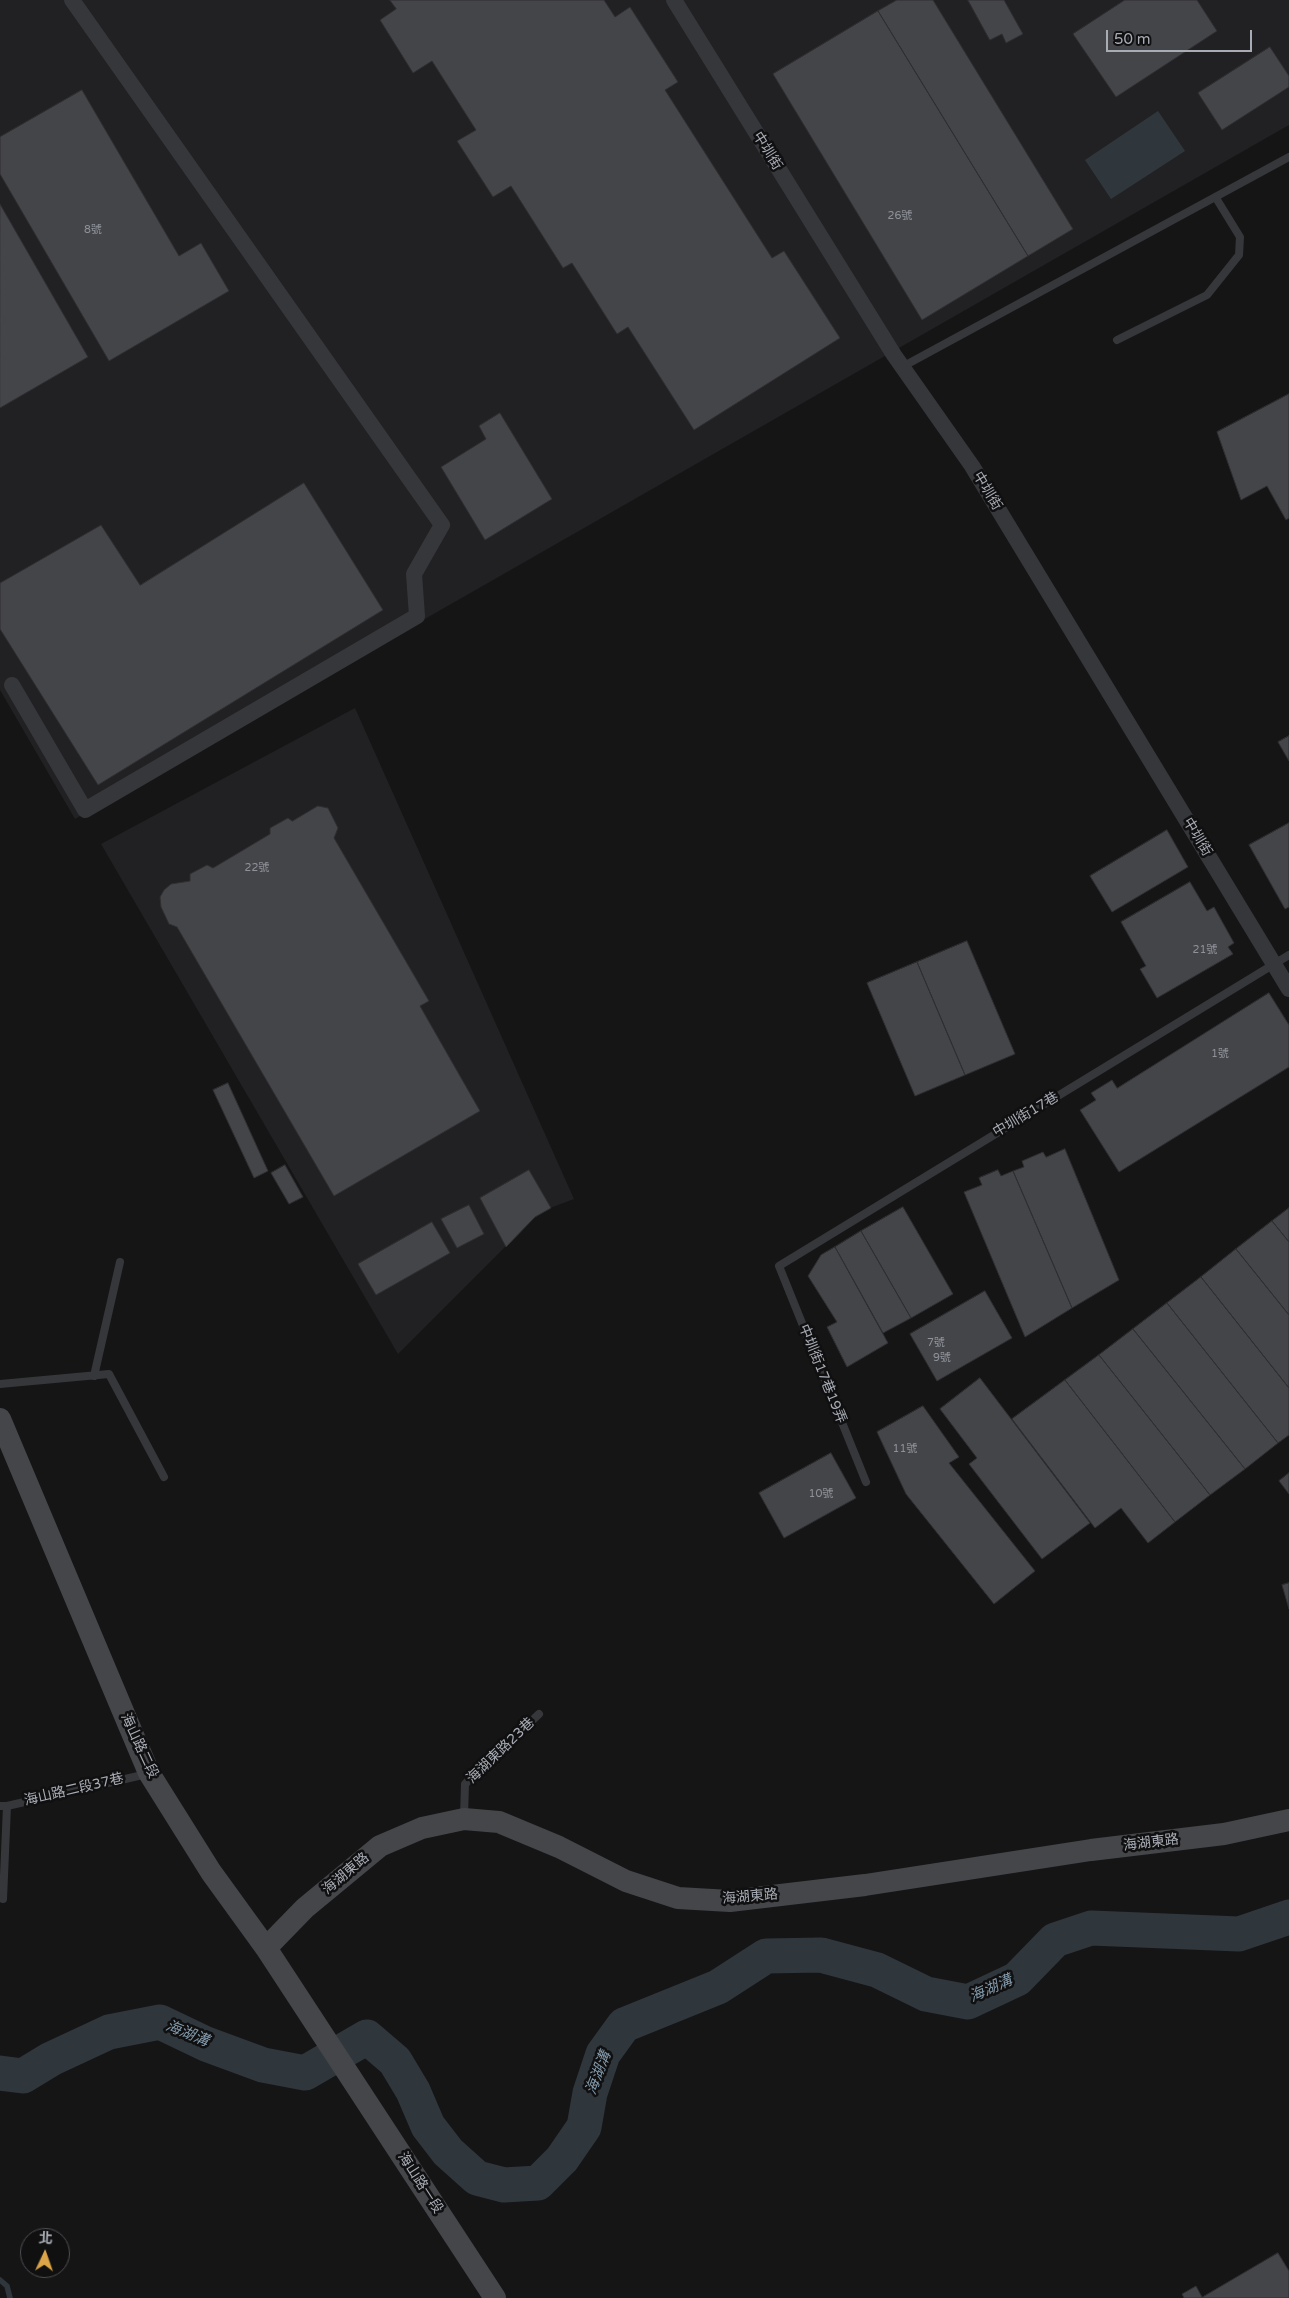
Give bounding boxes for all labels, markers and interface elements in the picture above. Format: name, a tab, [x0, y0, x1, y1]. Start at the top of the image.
scale bar	[1109, 20, 1255, 52]
text: 50 m	[1114, 30, 1151, 48]
street label: 中圳街	[749, 129, 785, 173]
house number: 26號	[888, 209, 912, 223]
house number: 8號	[84, 223, 102, 237]
street label: 中圳街	[969, 469, 1005, 513]
street label: 中圳街	[1179, 815, 1215, 859]
house number: 22號	[245, 861, 269, 875]
house number: 21號	[1193, 943, 1217, 957]
house number: 1號	[1211, 1047, 1229, 1061]
street label: 中圳街17巷	[990, 1089, 1062, 1141]
street label: 中圳街17巷19弄	[795, 1322, 849, 1426]
house number: 7號	[927, 1336, 945, 1350]
house number: 9號	[933, 1351, 951, 1365]
house number: 11號	[893, 1442, 917, 1456]
house number: 10號	[809, 1487, 833, 1501]
street label: 海山路二段	[117, 1711, 161, 1781]
street label: 海湖東路23巷	[464, 1715, 538, 1787]
street label: 海山路二段37巷	[23, 1770, 125, 1810]
street label: 海湖東路	[1122, 1831, 1180, 1855]
street label: 海湖東路	[319, 1850, 373, 1898]
street label: 海湖東路	[721, 1886, 779, 1908]
water label: 海湖溝	[967, 1972, 1015, 2006]
water label: 海湖溝	[163, 2017, 211, 2051]
water label: 海湖溝	[583, 2049, 615, 2097]
street label: 海山路一段	[394, 2149, 446, 2217]
north arrow	[20, 2228, 70, 2278]
text: 北	[38, 2230, 53, 2247]

